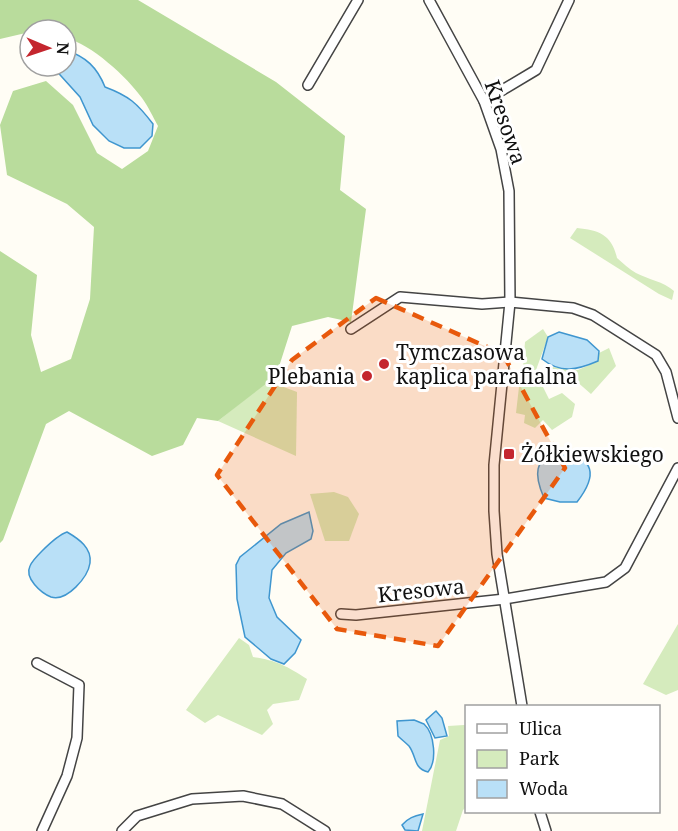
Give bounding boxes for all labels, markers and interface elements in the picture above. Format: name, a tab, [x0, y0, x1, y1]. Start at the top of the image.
north arrow	[18, 18, 78, 78]
text: N	[52, 42, 74, 56]
street label: Kresowa	[479, 76, 533, 168]
place label: Tymczasowa kaplica parafialna	[396, 338, 577, 390]
marker: Tymczasowa kaplica parafialna	[377, 357, 391, 371]
place label: Plebania	[268, 362, 355, 390]
marker: Plebania	[360, 369, 374, 383]
place label: Żółkiewskiego	[521, 440, 664, 468]
marker: Żółkiewskiego	[502, 447, 516, 461]
street label: Kresowa	[376, 572, 466, 608]
legend	[465, 705, 660, 813]
text: Ulica	[519, 716, 562, 740]
text: Park	[519, 746, 559, 770]
text: Woda	[519, 776, 568, 800]

